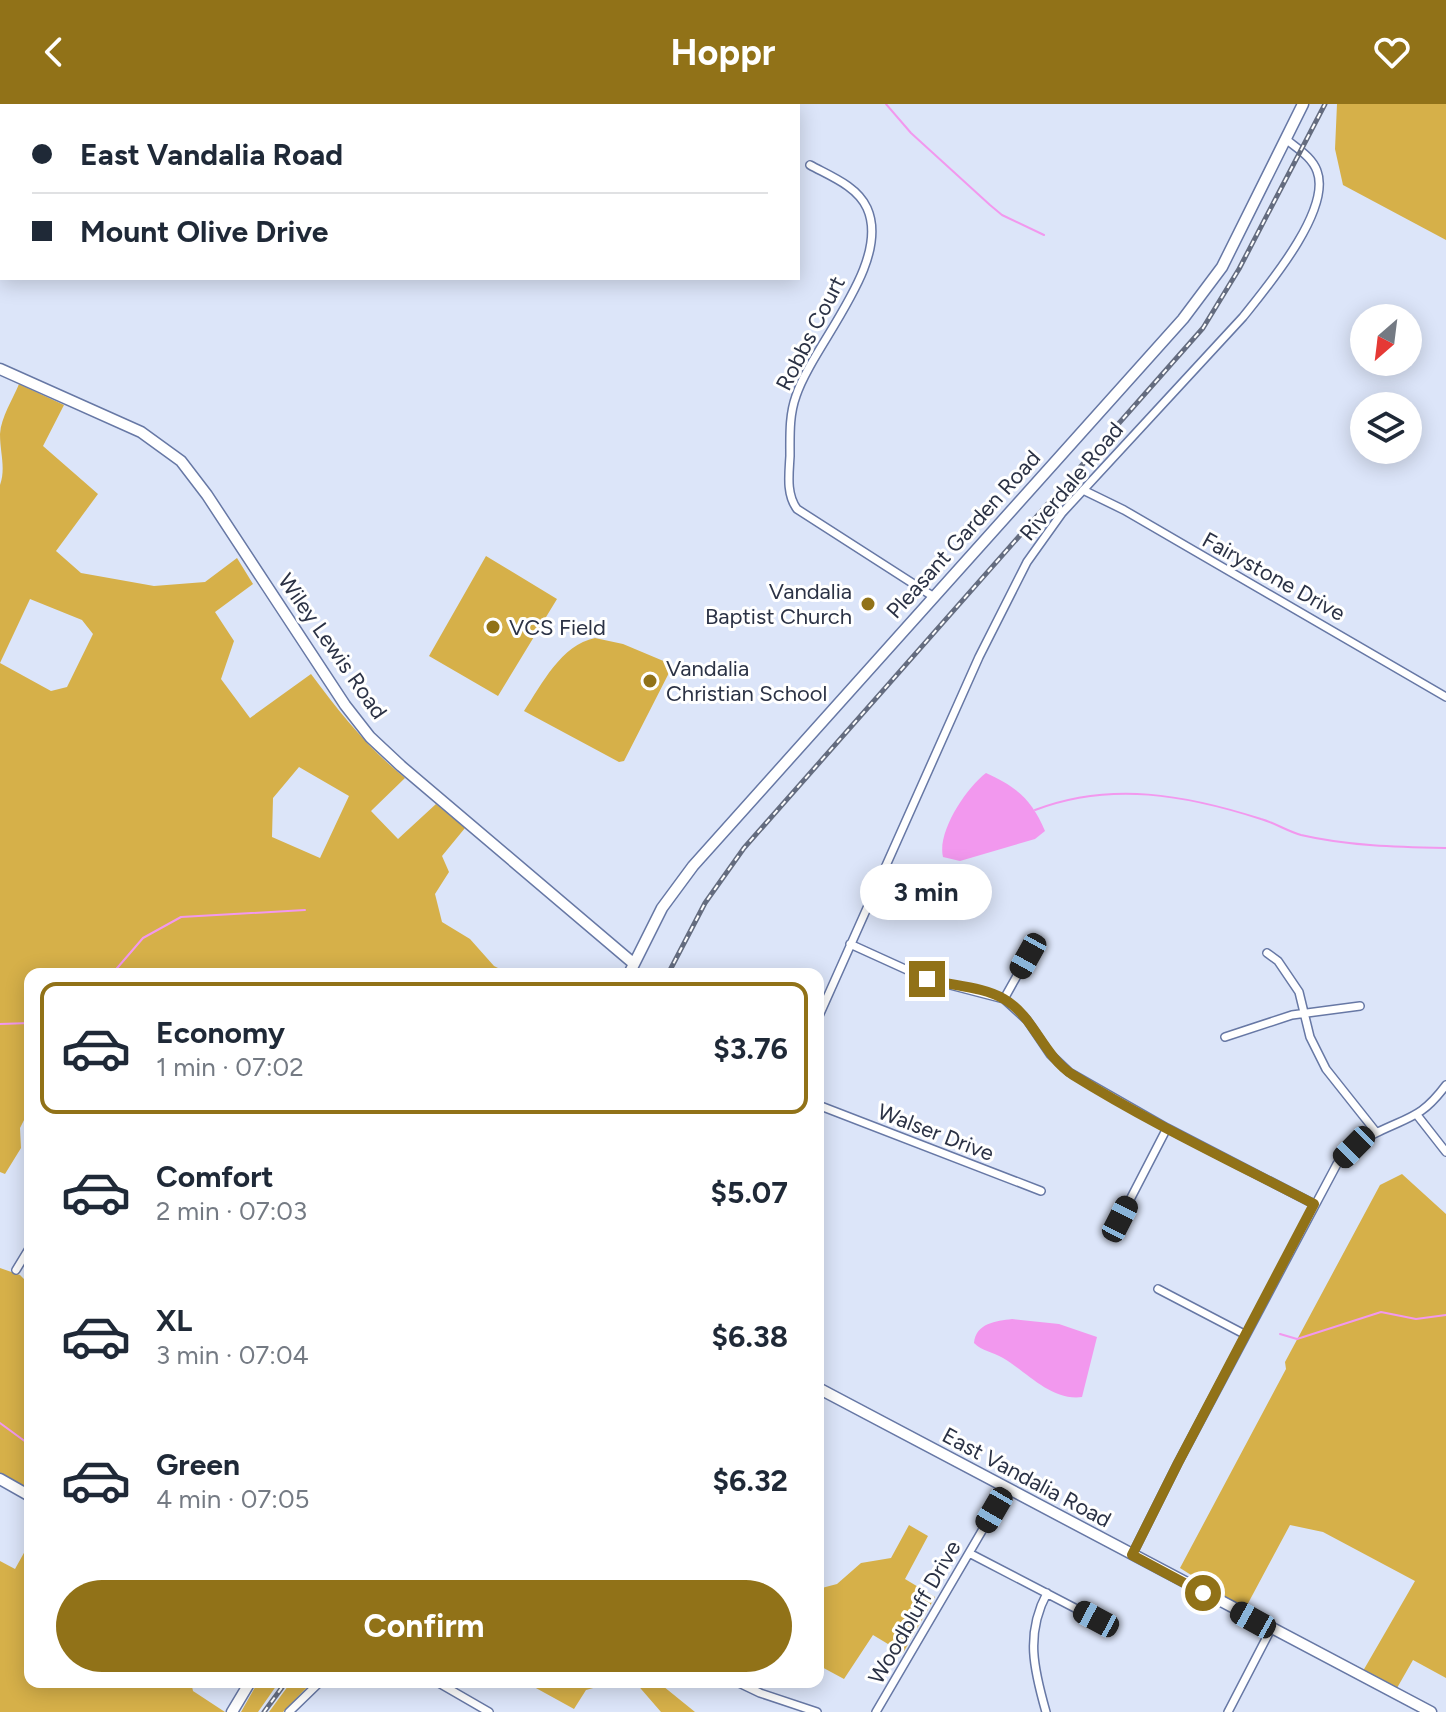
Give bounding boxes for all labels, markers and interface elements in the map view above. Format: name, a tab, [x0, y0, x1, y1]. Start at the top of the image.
icon: back	[32, 30, 76, 74]
icon: heart	[1370, 30, 1414, 74]
text: Hoppr	[671, 31, 775, 74]
text: East Vandalia Road	[80, 136, 343, 173]
text: Mount Olive Drive	[80, 213, 328, 250]
street label: Robbs Court	[770, 272, 851, 395]
north arrow	[1350, 304, 1422, 376]
map controls	[1350, 304, 1422, 464]
button: layers	[1350, 392, 1422, 464]
street label: Riverdale Road	[1014, 417, 1129, 546]
street label: Pleasant Garden Road	[881, 445, 1046, 624]
street label: Fairystone Drive	[1198, 526, 1350, 627]
street label: Wiley Lewis Road	[272, 568, 393, 724]
place label: Vandalia Baptist Church	[705, 578, 852, 630]
marker: Vandalia Baptist Church	[859, 595, 877, 613]
place label: VCS Field	[509, 614, 606, 641]
marker: VCS Field	[484, 618, 502, 636]
place label: Vandalia Christian School	[666, 655, 827, 707]
marker: Vandalia Christian School	[641, 672, 659, 690]
callout: 3 min	[861, 863, 993, 919]
text: 3 min	[894, 876, 958, 908]
car	[1006, 929, 1050, 983]
route end	[909, 961, 945, 997]
icon: car	[60, 1012, 132, 1084]
text: Economy	[156, 1014, 285, 1051]
text: $3.76	[713, 1030, 788, 1067]
text: 1 min · 07:02	[156, 1051, 304, 1083]
street label: Walser Drive	[874, 1098, 998, 1167]
car	[1329, 1122, 1379, 1172]
icon: car	[60, 1156, 132, 1228]
text: Comfort	[156, 1158, 274, 1195]
text: $5.07	[710, 1174, 788, 1211]
car	[1098, 1192, 1142, 1246]
text: 2 min · 07:03	[156, 1195, 307, 1227]
icon: car	[60, 1300, 132, 1372]
text: XL	[156, 1302, 192, 1339]
text: $6.38	[712, 1318, 788, 1355]
text: 3 min · 07:04	[156, 1339, 309, 1371]
street label: East Vandalia Road	[938, 1422, 1116, 1533]
icon: car	[60, 1444, 132, 1516]
text: Green	[156, 1446, 240, 1483]
text: $6.32	[712, 1462, 788, 1499]
text: 4 min · 07:05	[156, 1483, 310, 1515]
car	[972, 1483, 1016, 1537]
street label: Woodbluff Drive	[862, 1536, 966, 1689]
route start	[1185, 1575, 1221, 1611]
button: Confirm	[56, 1580, 792, 1672]
car	[1069, 1597, 1123, 1641]
car	[1226, 1598, 1280, 1642]

